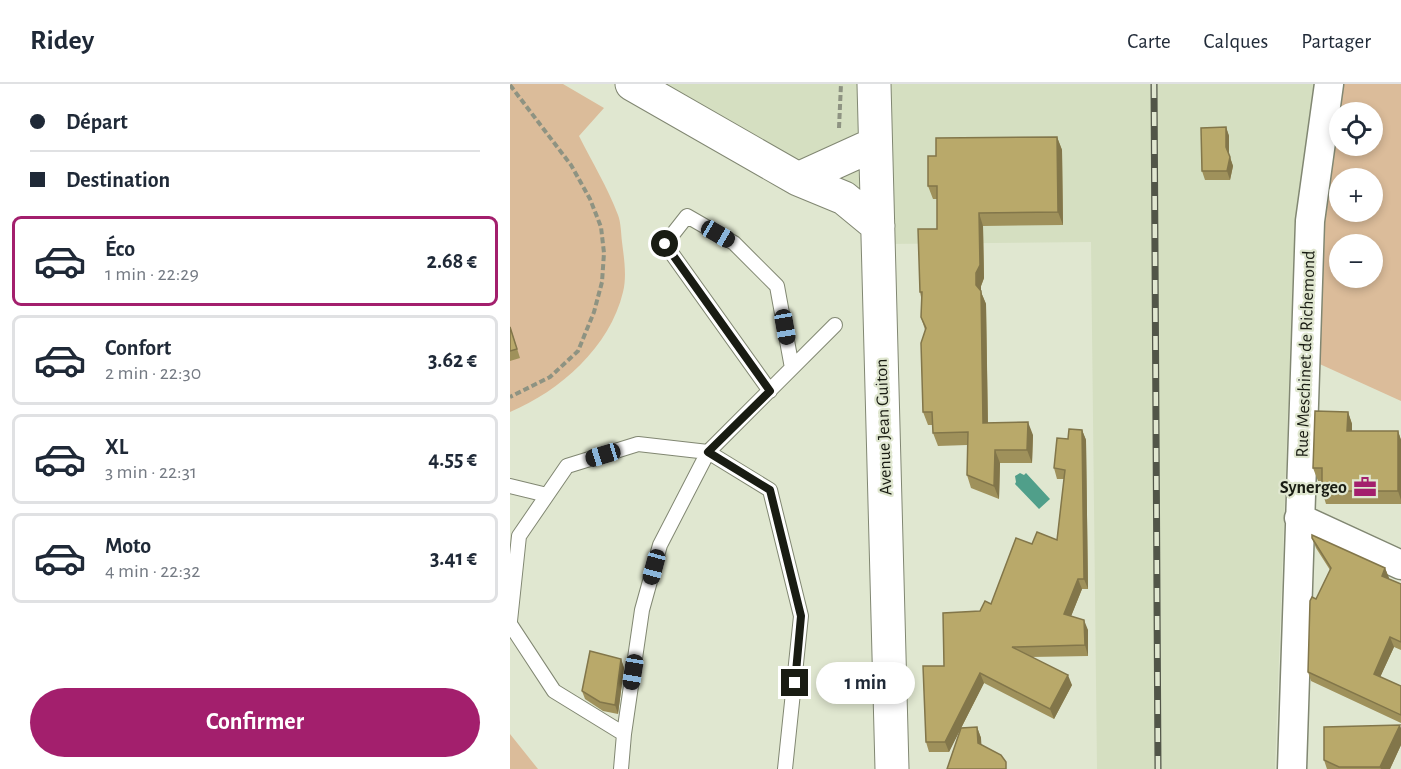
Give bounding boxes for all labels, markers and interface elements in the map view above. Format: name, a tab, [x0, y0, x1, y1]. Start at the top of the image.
text: Ridey	[30, 27, 94, 55]
text: Carte	[1127, 31, 1171, 52]
text: Calques	[1204, 31, 1268, 52]
text: Partager	[1301, 31, 1371, 52]
map controls	[1329, 102, 1383, 288]
button: locate	[1329, 102, 1383, 156]
text: Départ	[66, 111, 128, 133]
button: +	[1329, 168, 1383, 222]
text: Destination	[66, 169, 170, 191]
car	[698, 217, 738, 251]
route start	[651, 230, 678, 257]
icon: car	[33, 234, 87, 288]
button: −	[1329, 234, 1383, 288]
text: Éco	[105, 238, 135, 260]
text: 2.68 €	[427, 250, 477, 272]
street label: Rue Meschinet de Richemond	[1293, 250, 1319, 458]
text: 1 min · 22:29	[105, 264, 199, 284]
car	[773, 308, 797, 346]
icon: car	[33, 333, 87, 387]
text: Confort	[105, 337, 171, 359]
text: 3.62 €	[428, 349, 477, 371]
street label: Avenue Jean Guiton	[873, 358, 895, 496]
text: 2 min · 22:30	[105, 363, 201, 383]
icon: car	[33, 432, 87, 486]
text: XL	[105, 436, 128, 458]
car	[583, 441, 623, 469]
text: 4.55 €	[428, 448, 477, 470]
text: 3 min · 22:31	[105, 462, 197, 482]
office icon: Synergeo	[1352, 474, 1378, 500]
place label: Synergeo	[1280, 479, 1347, 497]
icon: car	[33, 531, 87, 585]
text: Moto	[105, 535, 151, 557]
text: 3.41 €	[430, 547, 477, 569]
car	[641, 547, 667, 587]
text: 4 min · 22:32	[105, 561, 200, 581]
car	[621, 653, 645, 691]
callout: 1 min	[816, 662, 915, 704]
route end	[781, 669, 808, 696]
text: 1 min	[844, 673, 887, 693]
button: Confirmer	[30, 688, 480, 757]

